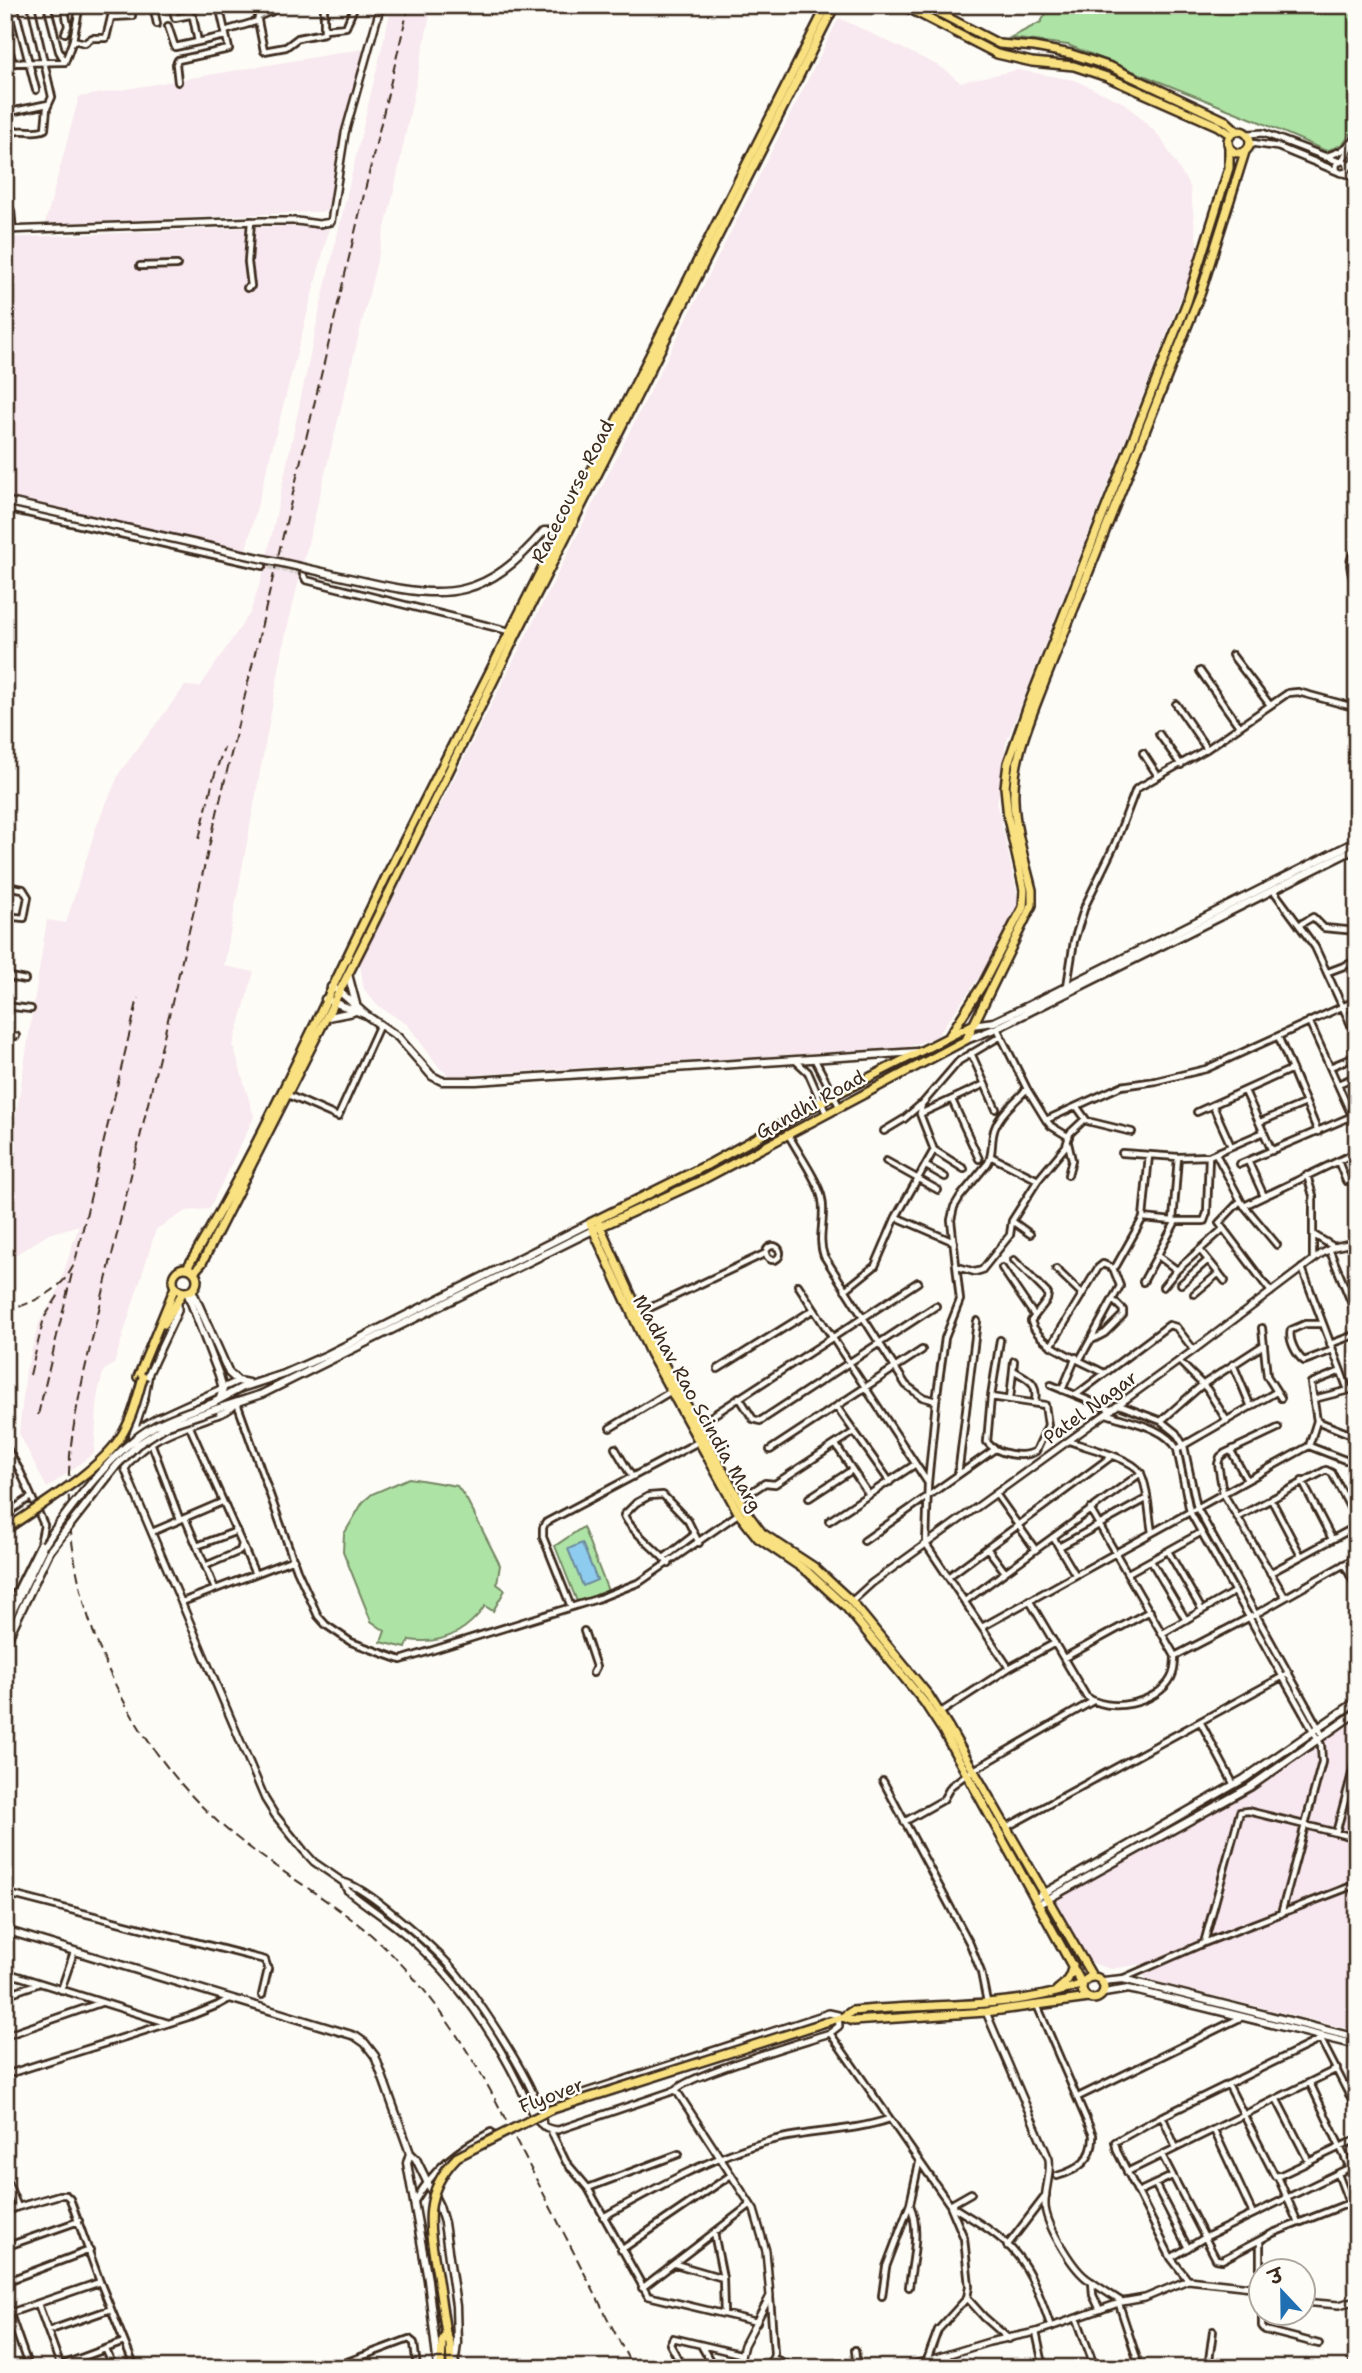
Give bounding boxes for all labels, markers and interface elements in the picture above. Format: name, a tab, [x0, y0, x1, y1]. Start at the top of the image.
street label: Racecourse Road	[525, 415, 619, 567]
street label: Gandhi Road	[751, 1064, 869, 1145]
street label: Madhav Rao Scindia Marg	[627, 1290, 768, 1516]
street label: Patel Nagar	[1038, 1365, 1142, 1450]
street label: Flyover	[515, 2072, 587, 2119]
north arrow	[1246, 2258, 1316, 2328]
text: उ	[1263, 2262, 1289, 2291]

